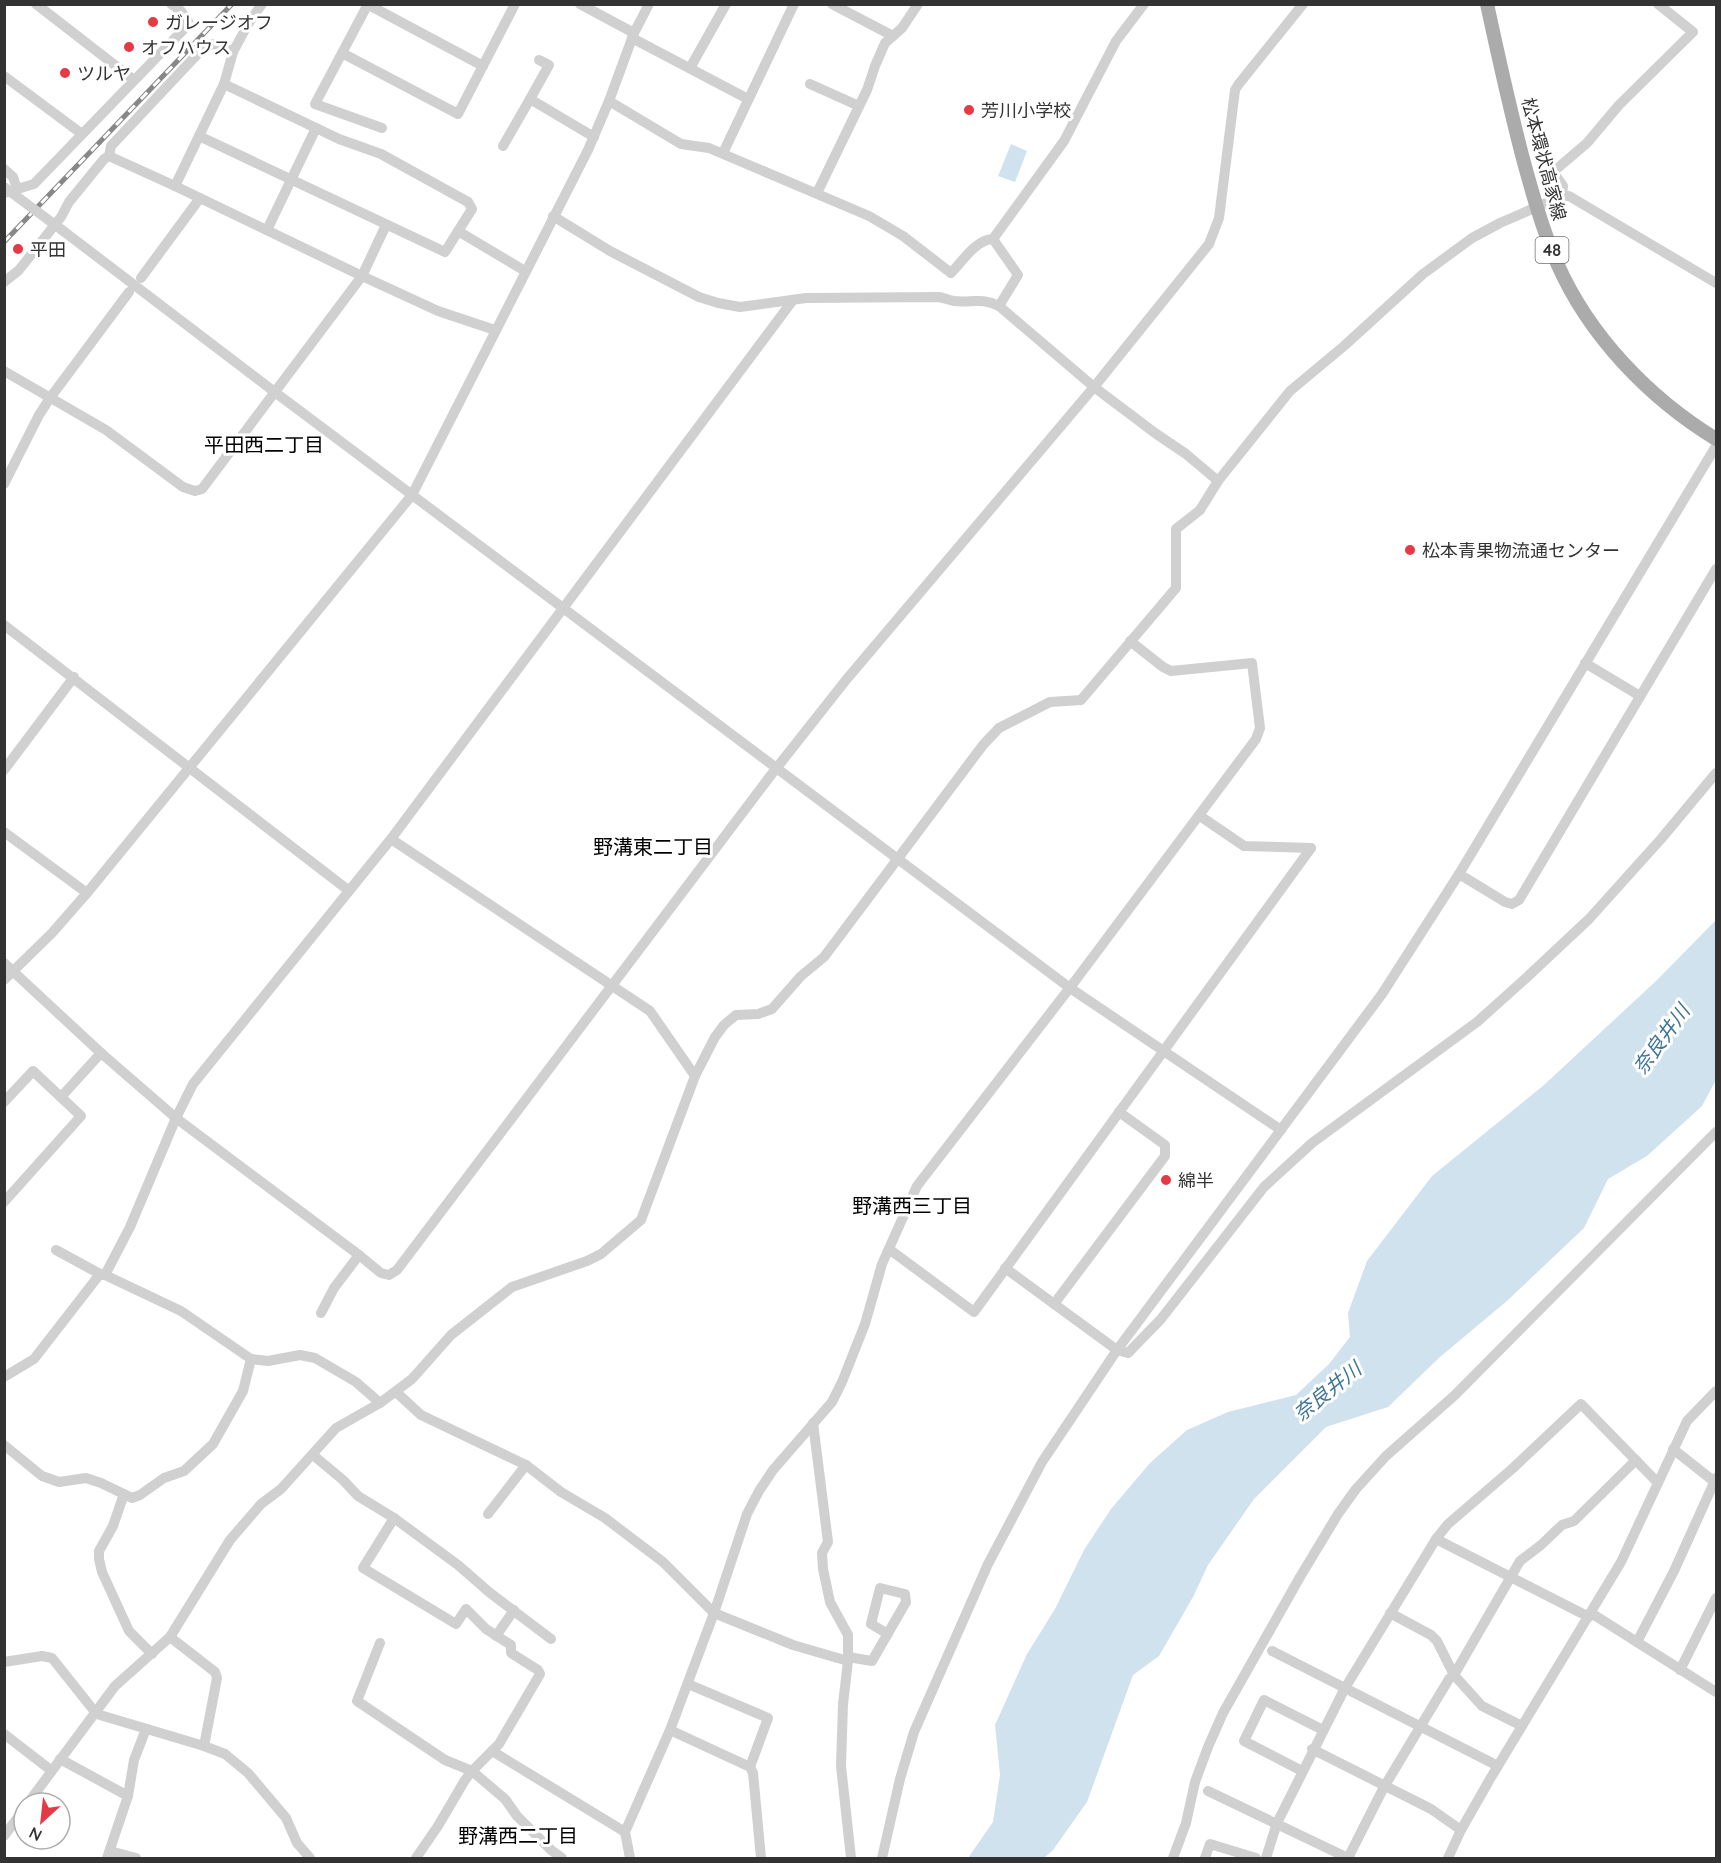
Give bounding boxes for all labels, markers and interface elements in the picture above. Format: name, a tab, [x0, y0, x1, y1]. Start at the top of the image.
place label: ガレージオフ	[165, 11, 273, 34]
marker: ガレージオフ	[146, 15, 160, 29]
place label: オフハウス	[141, 36, 231, 59]
marker: オフハウス	[122, 40, 136, 54]
place label: ツルヤ	[77, 62, 131, 85]
marker: ツルヤ	[58, 66, 72, 80]
street label: 松本環状高家線	[1517, 95, 1571, 223]
place label: 芳川小学校	[981, 99, 1071, 122]
marker: 芳川小学校	[962, 103, 976, 117]
road number: 48	[1536, 237, 1568, 263]
place label: 平田	[30, 238, 66, 261]
marker: 平田	[11, 242, 25, 256]
district label: 平田西二丁目	[204, 432, 324, 457]
place label: 松本青果物流通センター	[1422, 539, 1620, 562]
marker: 松本青果物流通センター	[1403, 543, 1417, 557]
district label: 野溝東二丁目	[593, 834, 713, 859]
water label: 奈良井川	[1627, 998, 1696, 1079]
place label: 綿半	[1178, 1169, 1214, 1192]
marker: 綿半	[1159, 1173, 1173, 1187]
district label: 野溝西三丁目	[852, 1193, 972, 1218]
water label: 奈良井川	[1288, 1355, 1368, 1426]
north arrow	[12, 1791, 72, 1851]
text: N	[25, 1823, 45, 1846]
district label: 野溝西二丁目	[458, 1823, 578, 1848]

